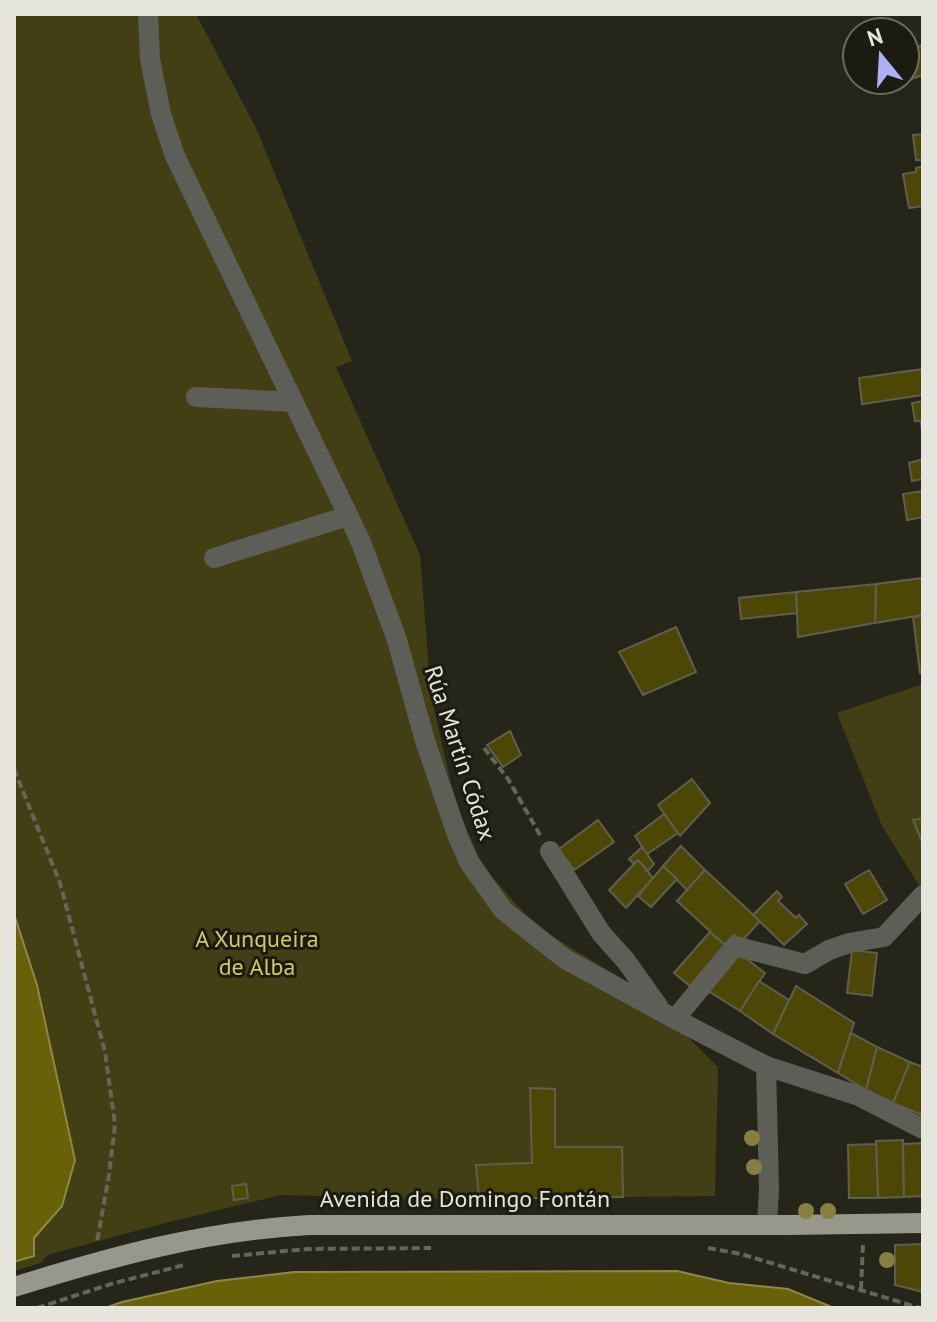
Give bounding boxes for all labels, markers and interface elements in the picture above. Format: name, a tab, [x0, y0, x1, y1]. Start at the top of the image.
north arrow	[841, 16, 921, 96]
text: N	[864, 21, 886, 53]
street label: Rúa Martín Códax	[418, 661, 503, 844]
park label: A Xunqueira de Alba	[195, 923, 319, 982]
street label: Avenida de Domingo Fontán	[320, 1183, 610, 1214]

